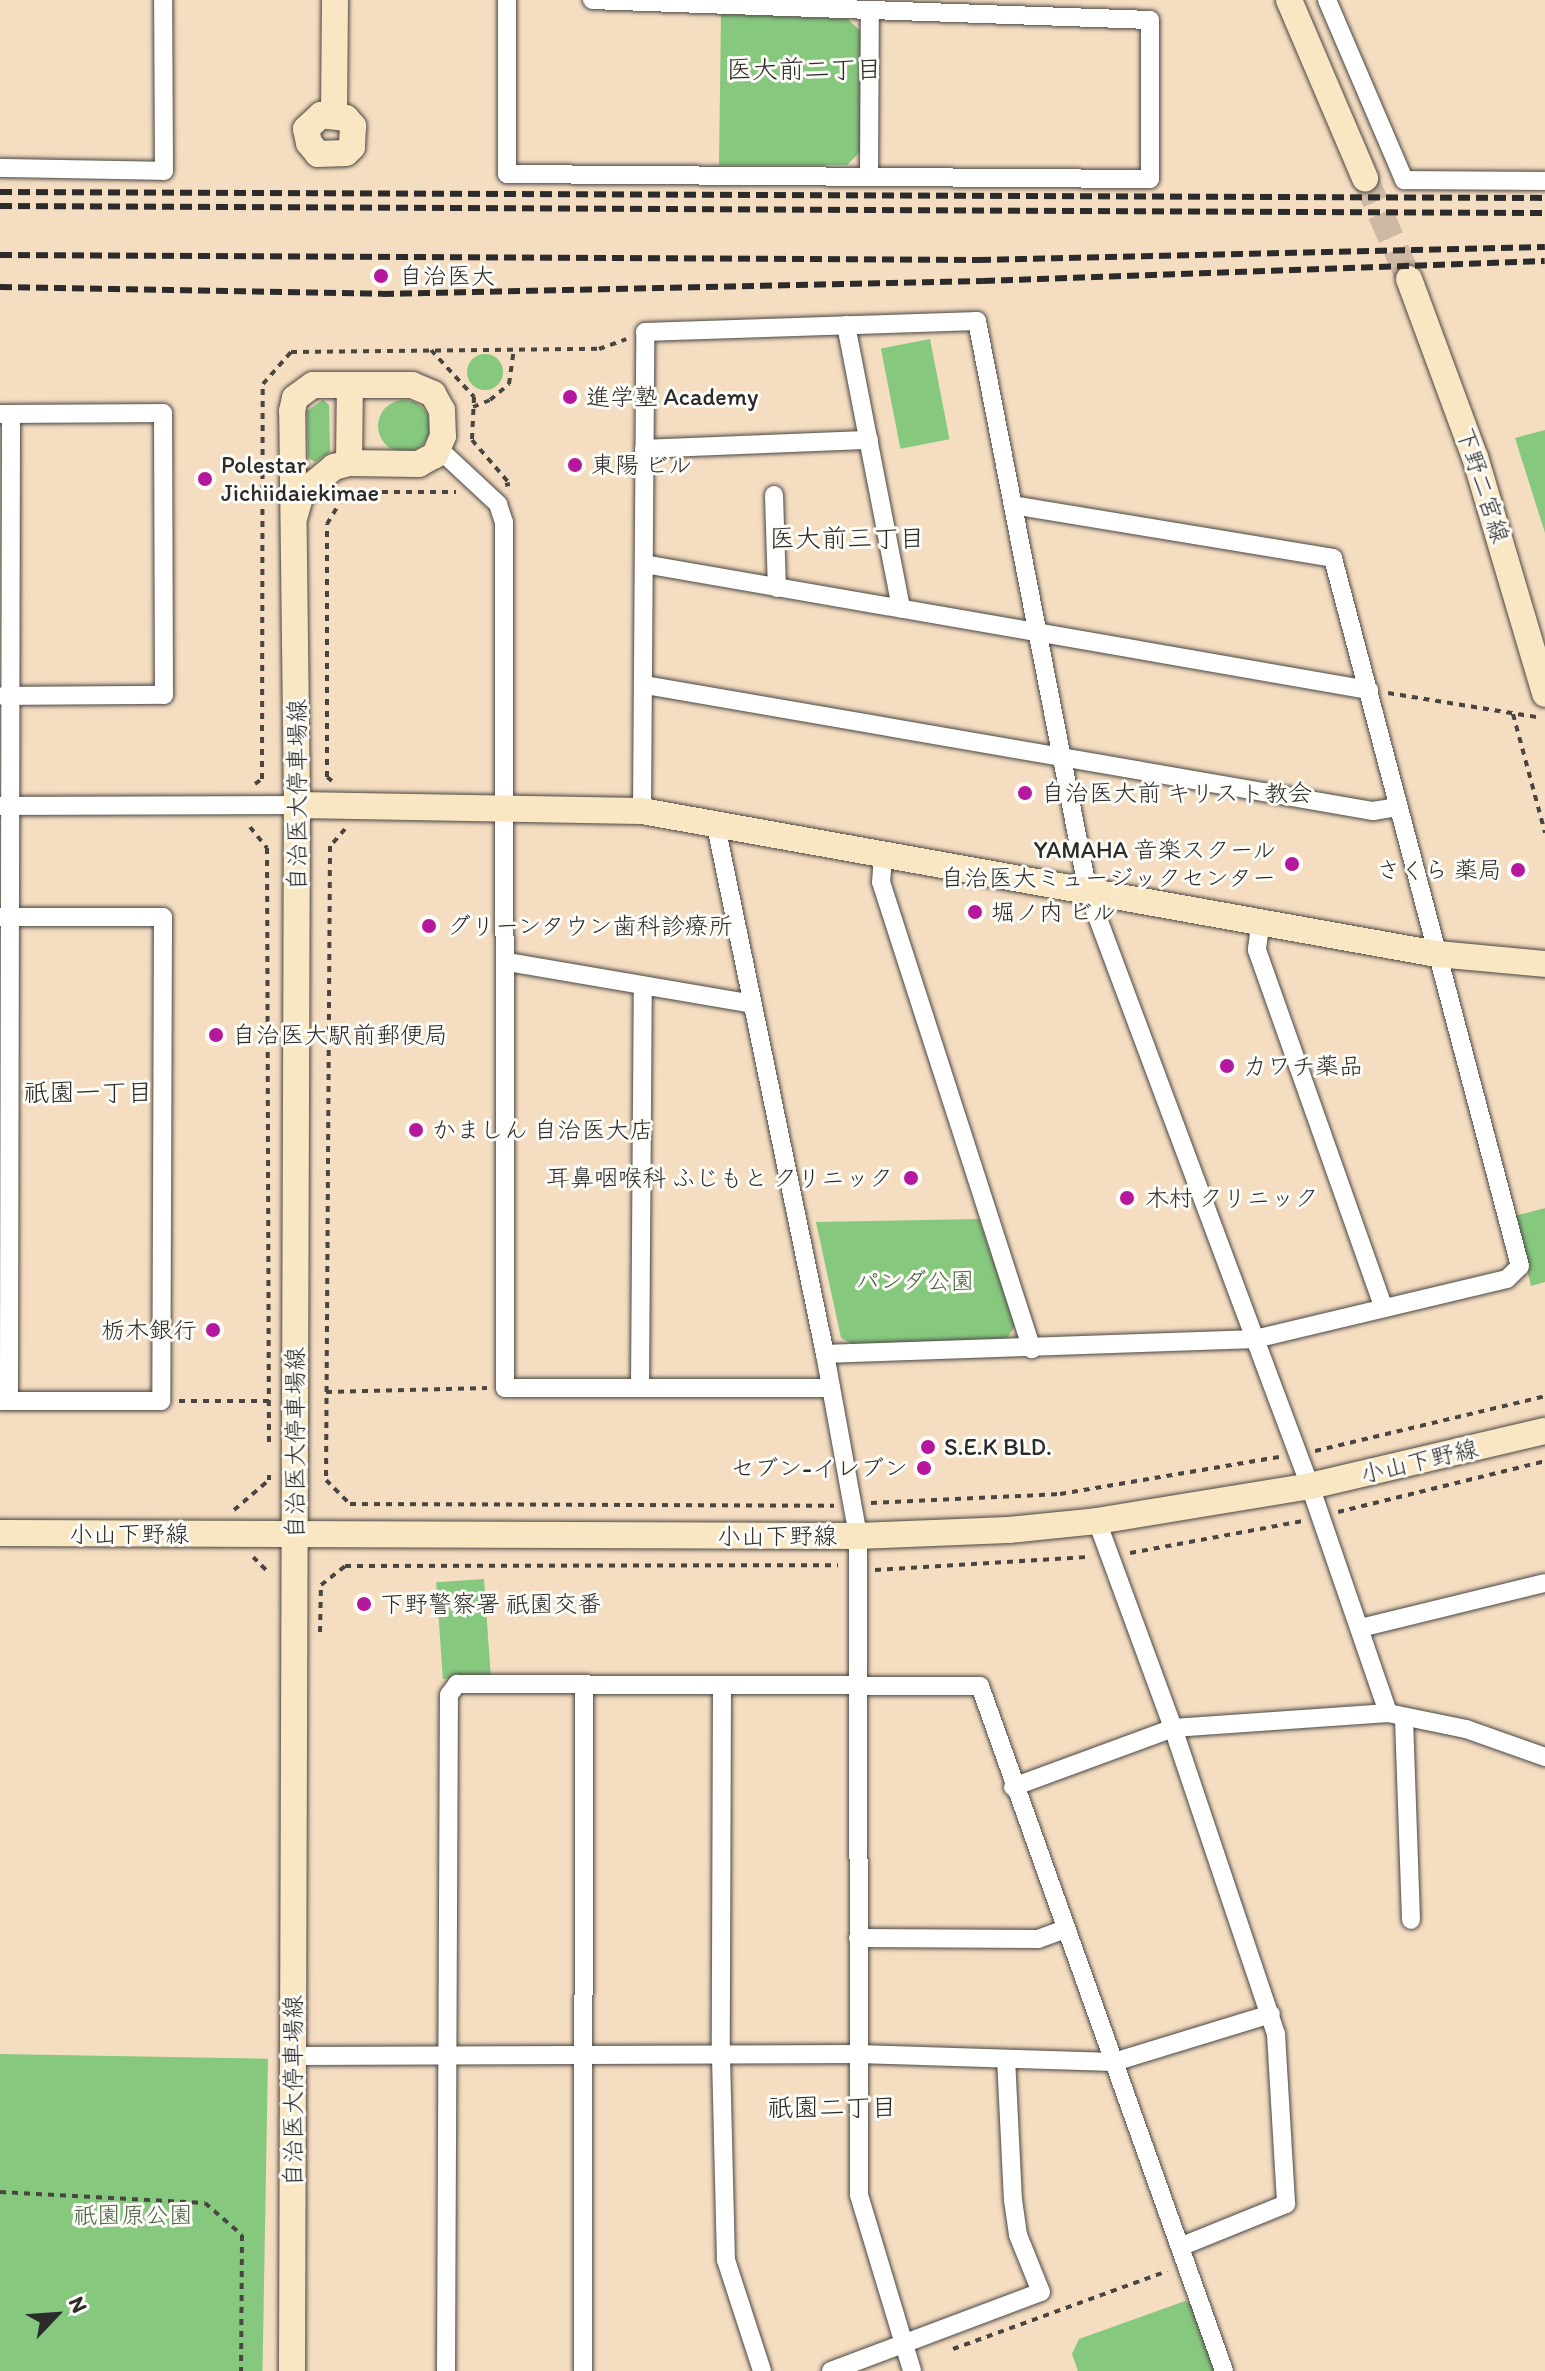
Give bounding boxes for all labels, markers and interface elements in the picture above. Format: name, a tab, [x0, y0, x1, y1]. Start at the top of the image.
district label: 医大前二丁目	[726, 54, 882, 86]
place label: 自治医大	[399, 262, 495, 290]
marker: 自治医大	[370, 265, 392, 287]
place label: 進学塾 Academy	[586, 383, 758, 411]
marker: 進学塾 Academy	[561, 388, 579, 406]
street label: 下野二宮線	[1451, 423, 1515, 547]
place label: Polestar Jichiidaiekimae	[221, 451, 379, 507]
place label: 東陽 ビル	[591, 451, 692, 479]
marker: 東陽 ビル	[566, 456, 584, 474]
marker: Polestar Jichiidaiekimae	[196, 470, 214, 488]
district label: 医大前三丁目	[769, 523, 925, 555]
street label: 自治医大停車場線	[283, 699, 311, 891]
place label: 自治医大前 キリスト教会	[1041, 779, 1310, 807]
marker: 自治医大前 キリスト教会	[1016, 784, 1034, 802]
place label: YAMAHA 音楽スクール 自治医大ミュージックセンター	[940, 836, 1276, 892]
marker: YAMAHA 音楽スクール 自治医大ミュージックセンター	[1283, 855, 1301, 873]
place label: さくら 薬局	[1377, 856, 1502, 884]
marker: さくら 薬局	[1509, 861, 1527, 879]
place label: 堀ノ内 ビル	[991, 898, 1116, 926]
marker: 堀ノ内 ビル	[966, 903, 984, 921]
place label: グリーンタウン歯科診療所	[447, 912, 735, 940]
marker: グリーンタウン歯科診療所	[418, 915, 440, 937]
place label: 自治医大駅前郵便局	[232, 1021, 448, 1049]
marker: 自治医大駅前郵便局	[207, 1026, 225, 1044]
place label: カワチ薬品	[1243, 1052, 1363, 1080]
marker: カワチ薬品	[1218, 1057, 1236, 1075]
district label: 祇園一丁目	[23, 1077, 153, 1109]
place label: かましん 自治医大店	[432, 1116, 653, 1144]
marker: かましん 自治医大店	[407, 1121, 425, 1139]
place label: 耳鼻咽喉科 ふじもと クリニック	[546, 1164, 893, 1192]
marker: 耳鼻咽喉科 ふじもと クリニック	[900, 1167, 922, 1189]
place label: 木村 クリニック	[1145, 1184, 1318, 1212]
marker: 木村 クリニック	[1116, 1187, 1138, 1209]
park label: パンダ公園	[855, 1267, 975, 1295]
place label: 栃木銀行	[101, 1316, 197, 1344]
marker: 栃木銀行	[204, 1321, 222, 1339]
street label: 自治医大停車場線	[281, 1347, 309, 1539]
place label: S.E.K BLD.	[944, 1433, 1052, 1461]
street label: 小山下野線	[1357, 1433, 1481, 1489]
marker: S.E.K BLD.	[919, 1438, 937, 1456]
place label: セブン-イレブン	[730, 1454, 908, 1482]
marker: セブン-イレブン	[915, 1459, 933, 1477]
street label: 小山下野線	[69, 1520, 189, 1548]
street label: 小山下野線	[717, 1522, 837, 1550]
place label: 下野警察署 祇園交番	[380, 1590, 601, 1618]
marker: 下野警察署 祇園交番	[355, 1595, 373, 1613]
street label: 自治医大停車場線	[279, 1995, 307, 2187]
district label: 祇園二丁目	[767, 2092, 897, 2124]
park label: 祇園原公園	[73, 2201, 193, 2229]
north arrow	[16, 2275, 96, 2355]
text: N	[63, 2292, 94, 2317]

